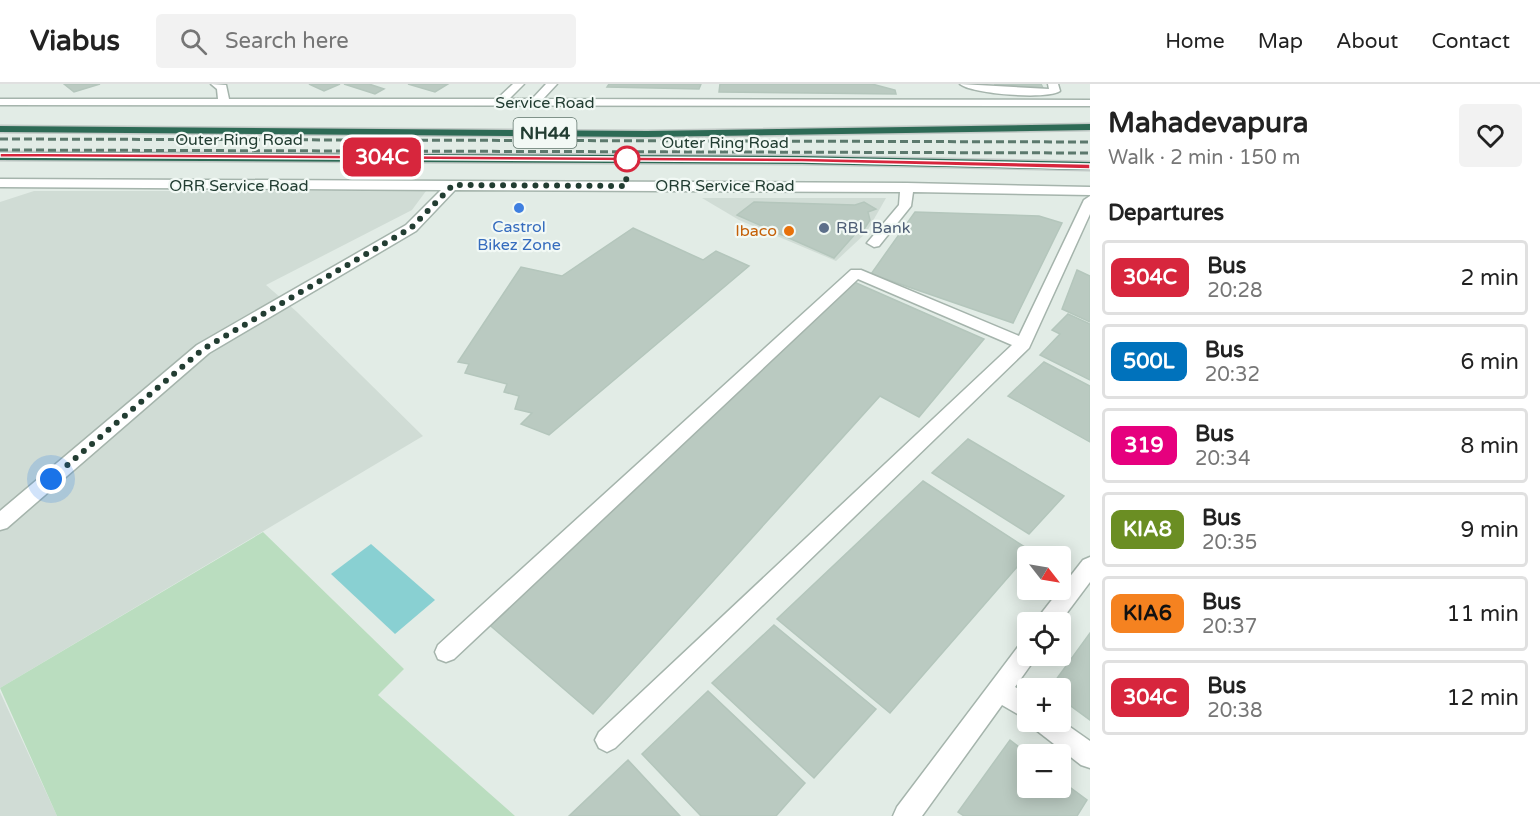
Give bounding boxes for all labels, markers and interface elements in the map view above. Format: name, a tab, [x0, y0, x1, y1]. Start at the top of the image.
search box	[156, 14, 576, 68]
text: Viabus	[30, 24, 120, 58]
icon: search	[177, 25, 210, 58]
text: Search here	[225, 28, 349, 54]
text: Home	[1165, 29, 1225, 54]
text: Map	[1258, 29, 1303, 54]
text: About	[1336, 29, 1398, 54]
text: Contact	[1431, 29, 1510, 54]
street label: Service Road	[495, 93, 595, 113]
button: heart	[1459, 104, 1522, 167]
text: Mahadevapura	[1108, 106, 1309, 140]
road number: NH44	[514, 118, 576, 148]
street label: Outer Ring Road	[175, 130, 303, 150]
street label: Outer Ring Road	[661, 133, 789, 153]
line badge: 304C	[340, 138, 424, 176]
text: 304C	[355, 145, 409, 170]
unlabelled marker	[614, 146, 640, 172]
text: Walk · 2 min · 150 m	[1108, 146, 1300, 170]
street label: ORR Service Road	[169, 176, 309, 196]
street label: ORR Service Road	[655, 176, 795, 196]
text: Departures	[1108, 200, 1224, 226]
marker: Castrol Bikez Zone	[512, 201, 526, 215]
place label: Castrol Bikez Zone	[477, 217, 561, 255]
place label: RBL Bank	[836, 218, 911, 238]
place label: Ibaco	[735, 221, 777, 241]
marker: RBL Bank	[817, 221, 831, 235]
marker: Ibaco	[782, 224, 796, 238]
text: Bus	[1207, 253, 1246, 279]
text: 304C	[1123, 265, 1177, 290]
text: 2 min	[1460, 265, 1519, 291]
text: 20:28	[1207, 279, 1263, 303]
text: Bus	[1205, 337, 1244, 363]
text: 500L	[1123, 349, 1175, 374]
text: 6 min	[1460, 349, 1519, 375]
text: 20:32	[1205, 363, 1260, 387]
text: Bus	[1195, 421, 1234, 447]
text: 319	[1124, 433, 1164, 458]
text: 8 min	[1460, 433, 1519, 459]
text: 20:34	[1195, 447, 1250, 471]
your location	[36, 464, 66, 494]
text: Bus	[1202, 505, 1241, 531]
text: KIA8	[1123, 517, 1172, 542]
text: 9 min	[1460, 517, 1519, 543]
text: 20:35	[1202, 531, 1257, 555]
north arrow	[1017, 546, 1071, 600]
map controls	[1017, 546, 1071, 798]
text: Bus	[1202, 589, 1241, 615]
text: KIA6	[1123, 601, 1172, 626]
text: 11 min	[1447, 601, 1519, 627]
button: locate	[1017, 612, 1071, 666]
text: 20:37	[1202, 615, 1257, 639]
text: Bus	[1207, 673, 1246, 699]
button: +	[1017, 678, 1071, 732]
text: 304C	[1123, 685, 1177, 710]
text: 12 min	[1447, 685, 1519, 711]
text: 20:38	[1207, 699, 1263, 723]
button: −	[1017, 744, 1071, 798]

